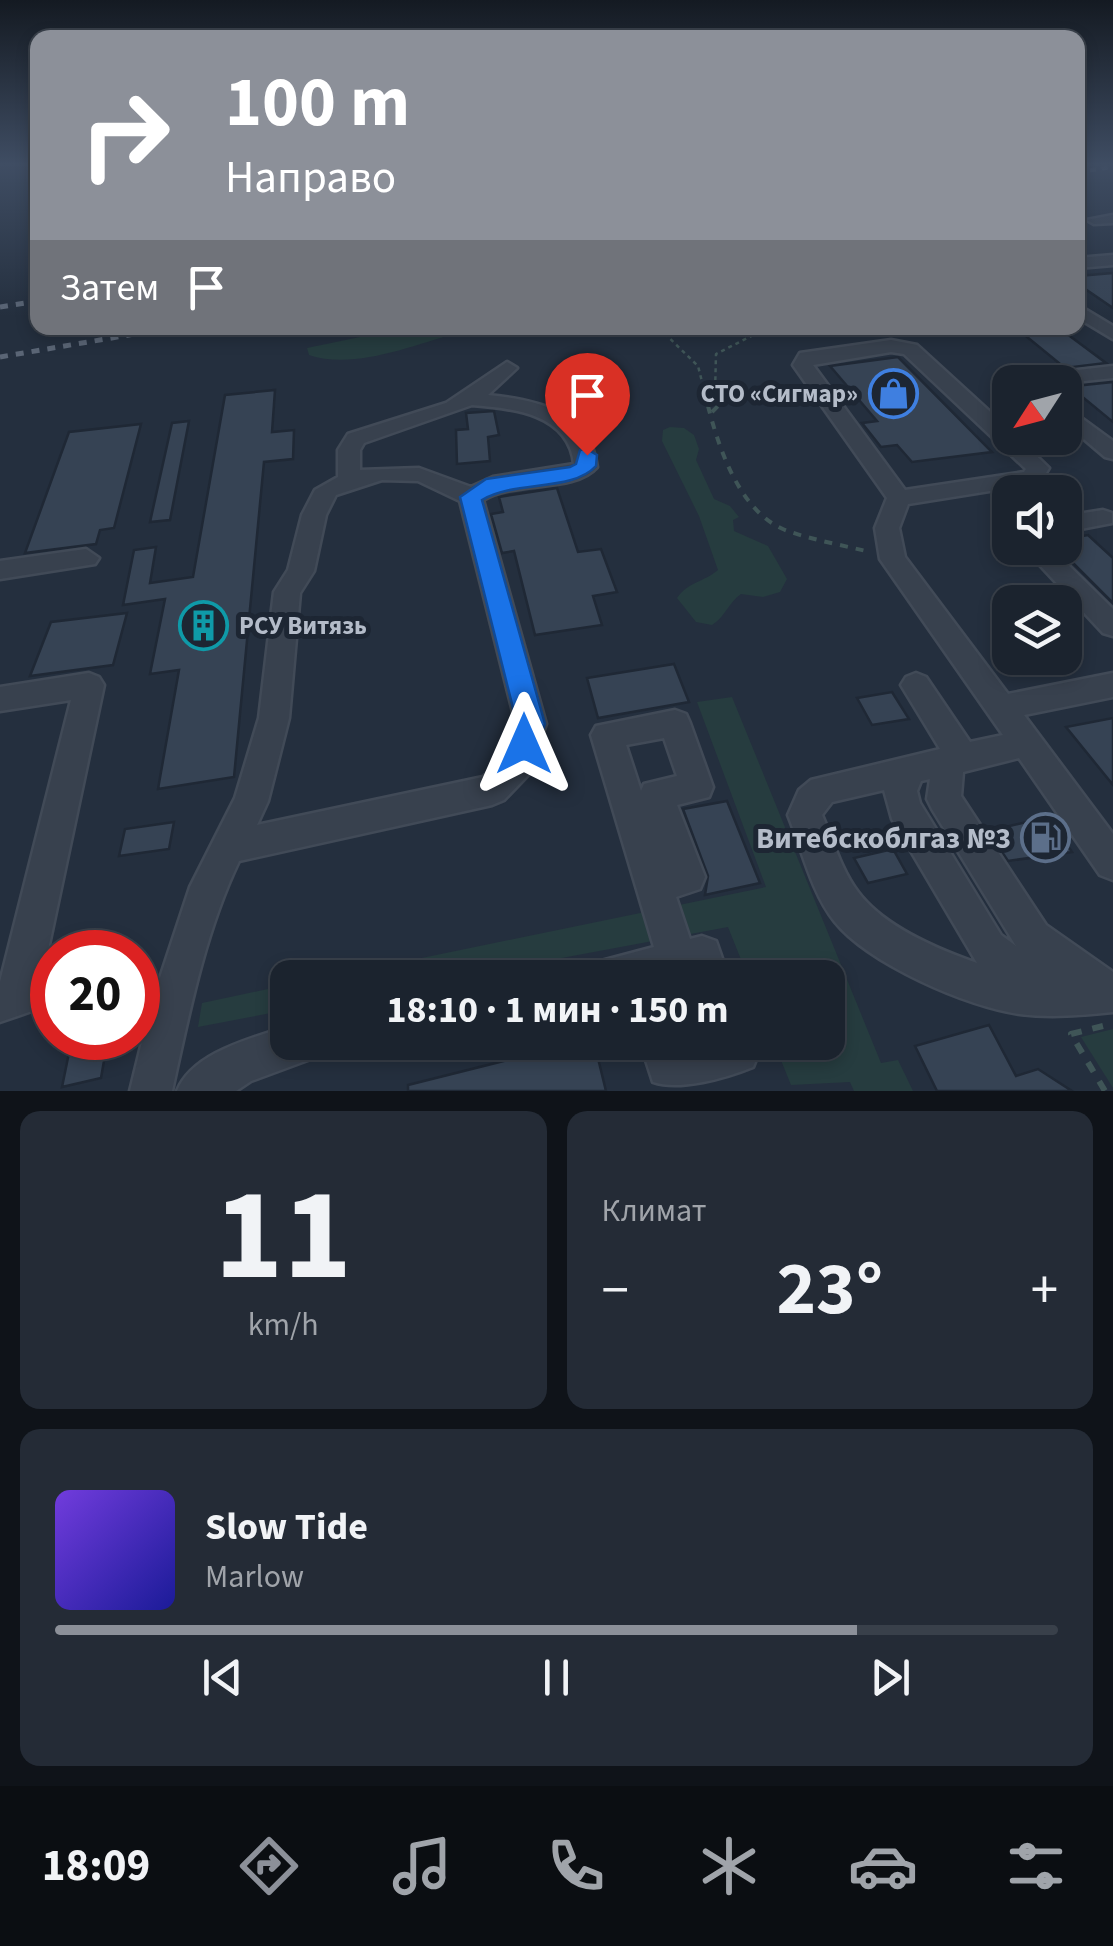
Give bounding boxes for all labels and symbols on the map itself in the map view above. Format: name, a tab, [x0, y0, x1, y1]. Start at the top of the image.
pin	[545, 353, 630, 456]
north arrow	[992, 365, 1082, 455]
shop icon: СТО «Сигмар»	[867, 367, 919, 419]
place label: СТО «Сигмар»	[701, 376, 858, 412]
building icon: РСУ Витязь	[178, 599, 230, 651]
place label: РСУ Витязь	[239, 608, 367, 644]
position arrow	[472, 692, 576, 796]
fuel station icon: Витебскоблгаз №3	[1020, 812, 1072, 864]
place label: Витебскоблгаз №3	[756, 817, 1011, 860]
speed limit sign: 20	[30, 930, 160, 1060]

